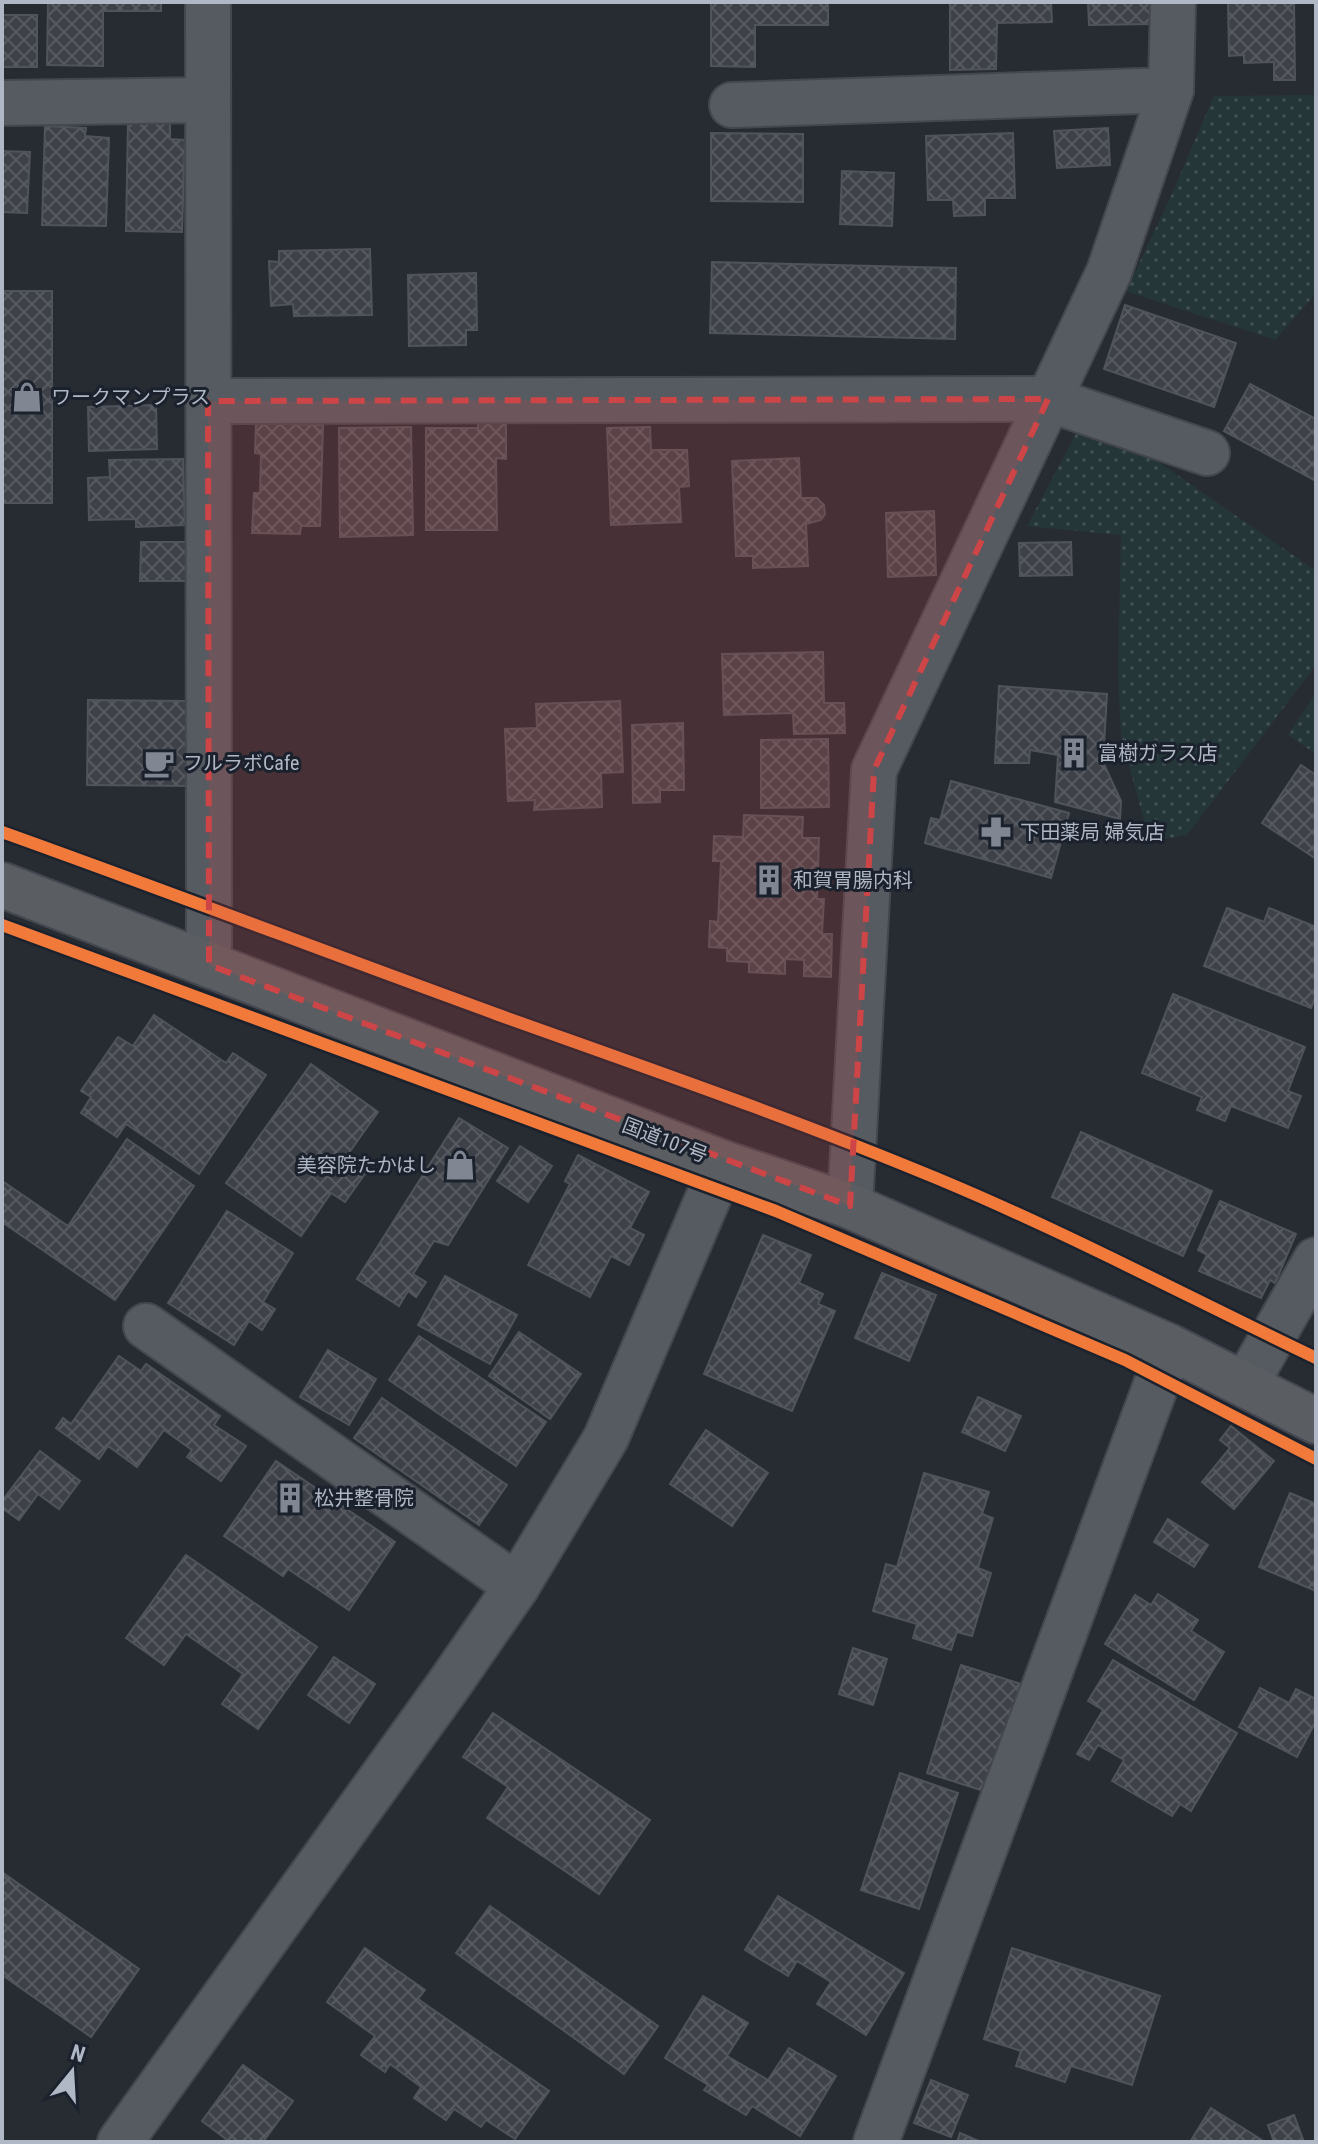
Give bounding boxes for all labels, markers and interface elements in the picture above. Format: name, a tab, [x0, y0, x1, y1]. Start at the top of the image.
shop icon: ワークマンプラス	[10, 380, 44, 414]
place label: ワークマンプラス	[51, 385, 210, 409]
building icon: 富樹ガラス店	[1057, 736, 1091, 770]
place label: 富樹ガラス店	[1098, 741, 1218, 765]
cafe icon: フルラボCafe	[142, 746, 176, 780]
place label: フルラボCafe	[183, 751, 299, 775]
pharmacy icon: 下田薬局 婦気店	[979, 815, 1013, 849]
place label: 下田薬局 婦気店	[1020, 820, 1165, 844]
building icon: 和賀胃腸内科	[752, 863, 786, 897]
place label: 和賀胃腸内科	[793, 868, 913, 892]
street label: 国道107号	[619, 1113, 711, 1167]
shop icon: 美容院たかはし	[443, 1148, 477, 1182]
place label: 美容院たかはし	[297, 1153, 436, 1177]
building icon: 松井整骨院	[273, 1481, 307, 1515]
place label: 松井整骨院	[314, 1486, 414, 1510]
north arrow	[32, 2032, 112, 2112]
text: N	[68, 2039, 88, 2067]

